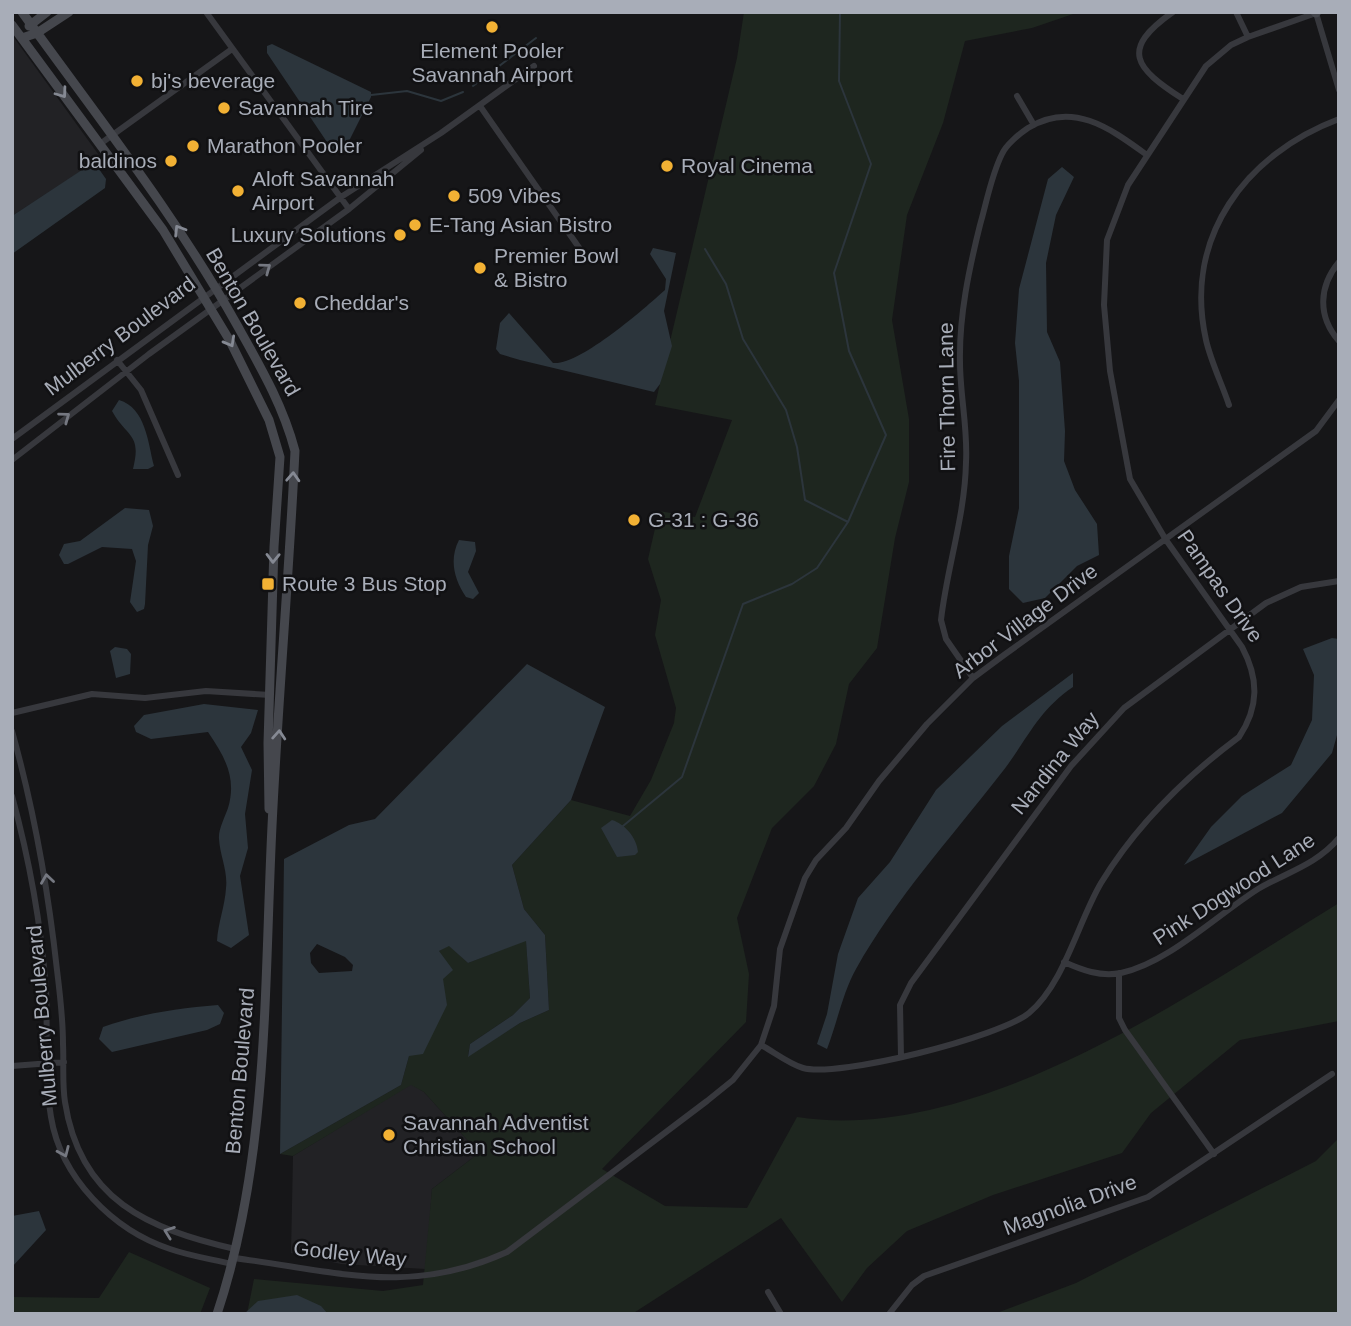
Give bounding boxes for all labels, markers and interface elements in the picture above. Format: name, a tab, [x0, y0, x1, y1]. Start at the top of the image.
marker: Element Pooler Savannah Airport	[484, 19, 500, 35]
place label: Element Pooler Savannah Airport	[411, 39, 573, 86]
place label: bj's beverage	[151, 69, 275, 92]
marker: bj's beverage	[129, 73, 145, 89]
one-way arrow	[54, 85, 66, 97]
place label: Savannah Tire	[238, 96, 373, 119]
marker: Savannah Tire	[216, 100, 232, 116]
place label: Marathon Pooler	[207, 134, 362, 157]
marker: Marathon Pooler	[185, 138, 201, 154]
place label: baldinos	[79, 149, 157, 172]
marker: baldinos	[163, 153, 179, 169]
place label: Royal Cinema	[681, 154, 813, 177]
marker: Royal Cinema	[659, 158, 675, 174]
place label: Aloft Savannah Airport	[252, 167, 394, 214]
marker: Aloft Savannah Airport	[230, 183, 246, 199]
place label: 509 Vibes	[468, 184, 561, 207]
marker: 509 Vibes	[446, 188, 462, 204]
place label: E-Tang Asian Bistro	[429, 213, 612, 236]
marker: E-Tang Asian Bistro	[407, 217, 423, 233]
place label: Luxury Solutions	[231, 223, 386, 246]
one-way arrow	[175, 225, 188, 238]
marker: Luxury Solutions	[392, 227, 408, 243]
street label: Benton Boulevard	[202, 244, 305, 400]
place label: Premier Bowl & Bistro	[494, 244, 619, 291]
marker: Premier Bowl & Bistro	[472, 260, 488, 276]
one-way arrow	[258, 264, 271, 276]
street label: Mulberry Boulevard	[40, 272, 199, 400]
place label: Cheddar's	[314, 291, 409, 314]
marker: Cheddar's	[292, 295, 308, 311]
street label: Fire Thorn Lane	[934, 322, 959, 472]
one-way arrow	[222, 335, 235, 347]
one-way arrow	[57, 413, 70, 425]
one-way arrow	[286, 471, 301, 482]
place label: G-31 : G-36	[648, 508, 759, 531]
marker: G-31 : G-36	[626, 512, 642, 528]
street label: Pampas Drive	[1173, 525, 1268, 646]
one-way arrow	[266, 553, 281, 564]
street label: Arbor Village Drive	[948, 559, 1101, 682]
place label: Route 3 Bus Stop	[282, 572, 447, 595]
marker: Route 3 Bus Stop	[260, 576, 276, 592]
street label: Nandina Way	[1006, 706, 1103, 819]
one-way arrow	[271, 730, 286, 741]
street label: Pink Dogwood Lane	[1149, 828, 1319, 949]
one-way arrow	[40, 873, 55, 885]
street label: Mulberry Boulevard	[22, 924, 61, 1108]
street label: Benton Boulevard	[221, 987, 258, 1155]
place label: Savannah Adventist Christian School	[403, 1111, 589, 1158]
marker: Savannah Adventist Christian School	[381, 1127, 397, 1143]
one-way arrow	[55, 1146, 69, 1158]
street label: Magnolia Drive	[1000, 1170, 1140, 1239]
one-way arrow	[164, 1226, 176, 1240]
street label: Godley Way	[292, 1236, 408, 1271]

